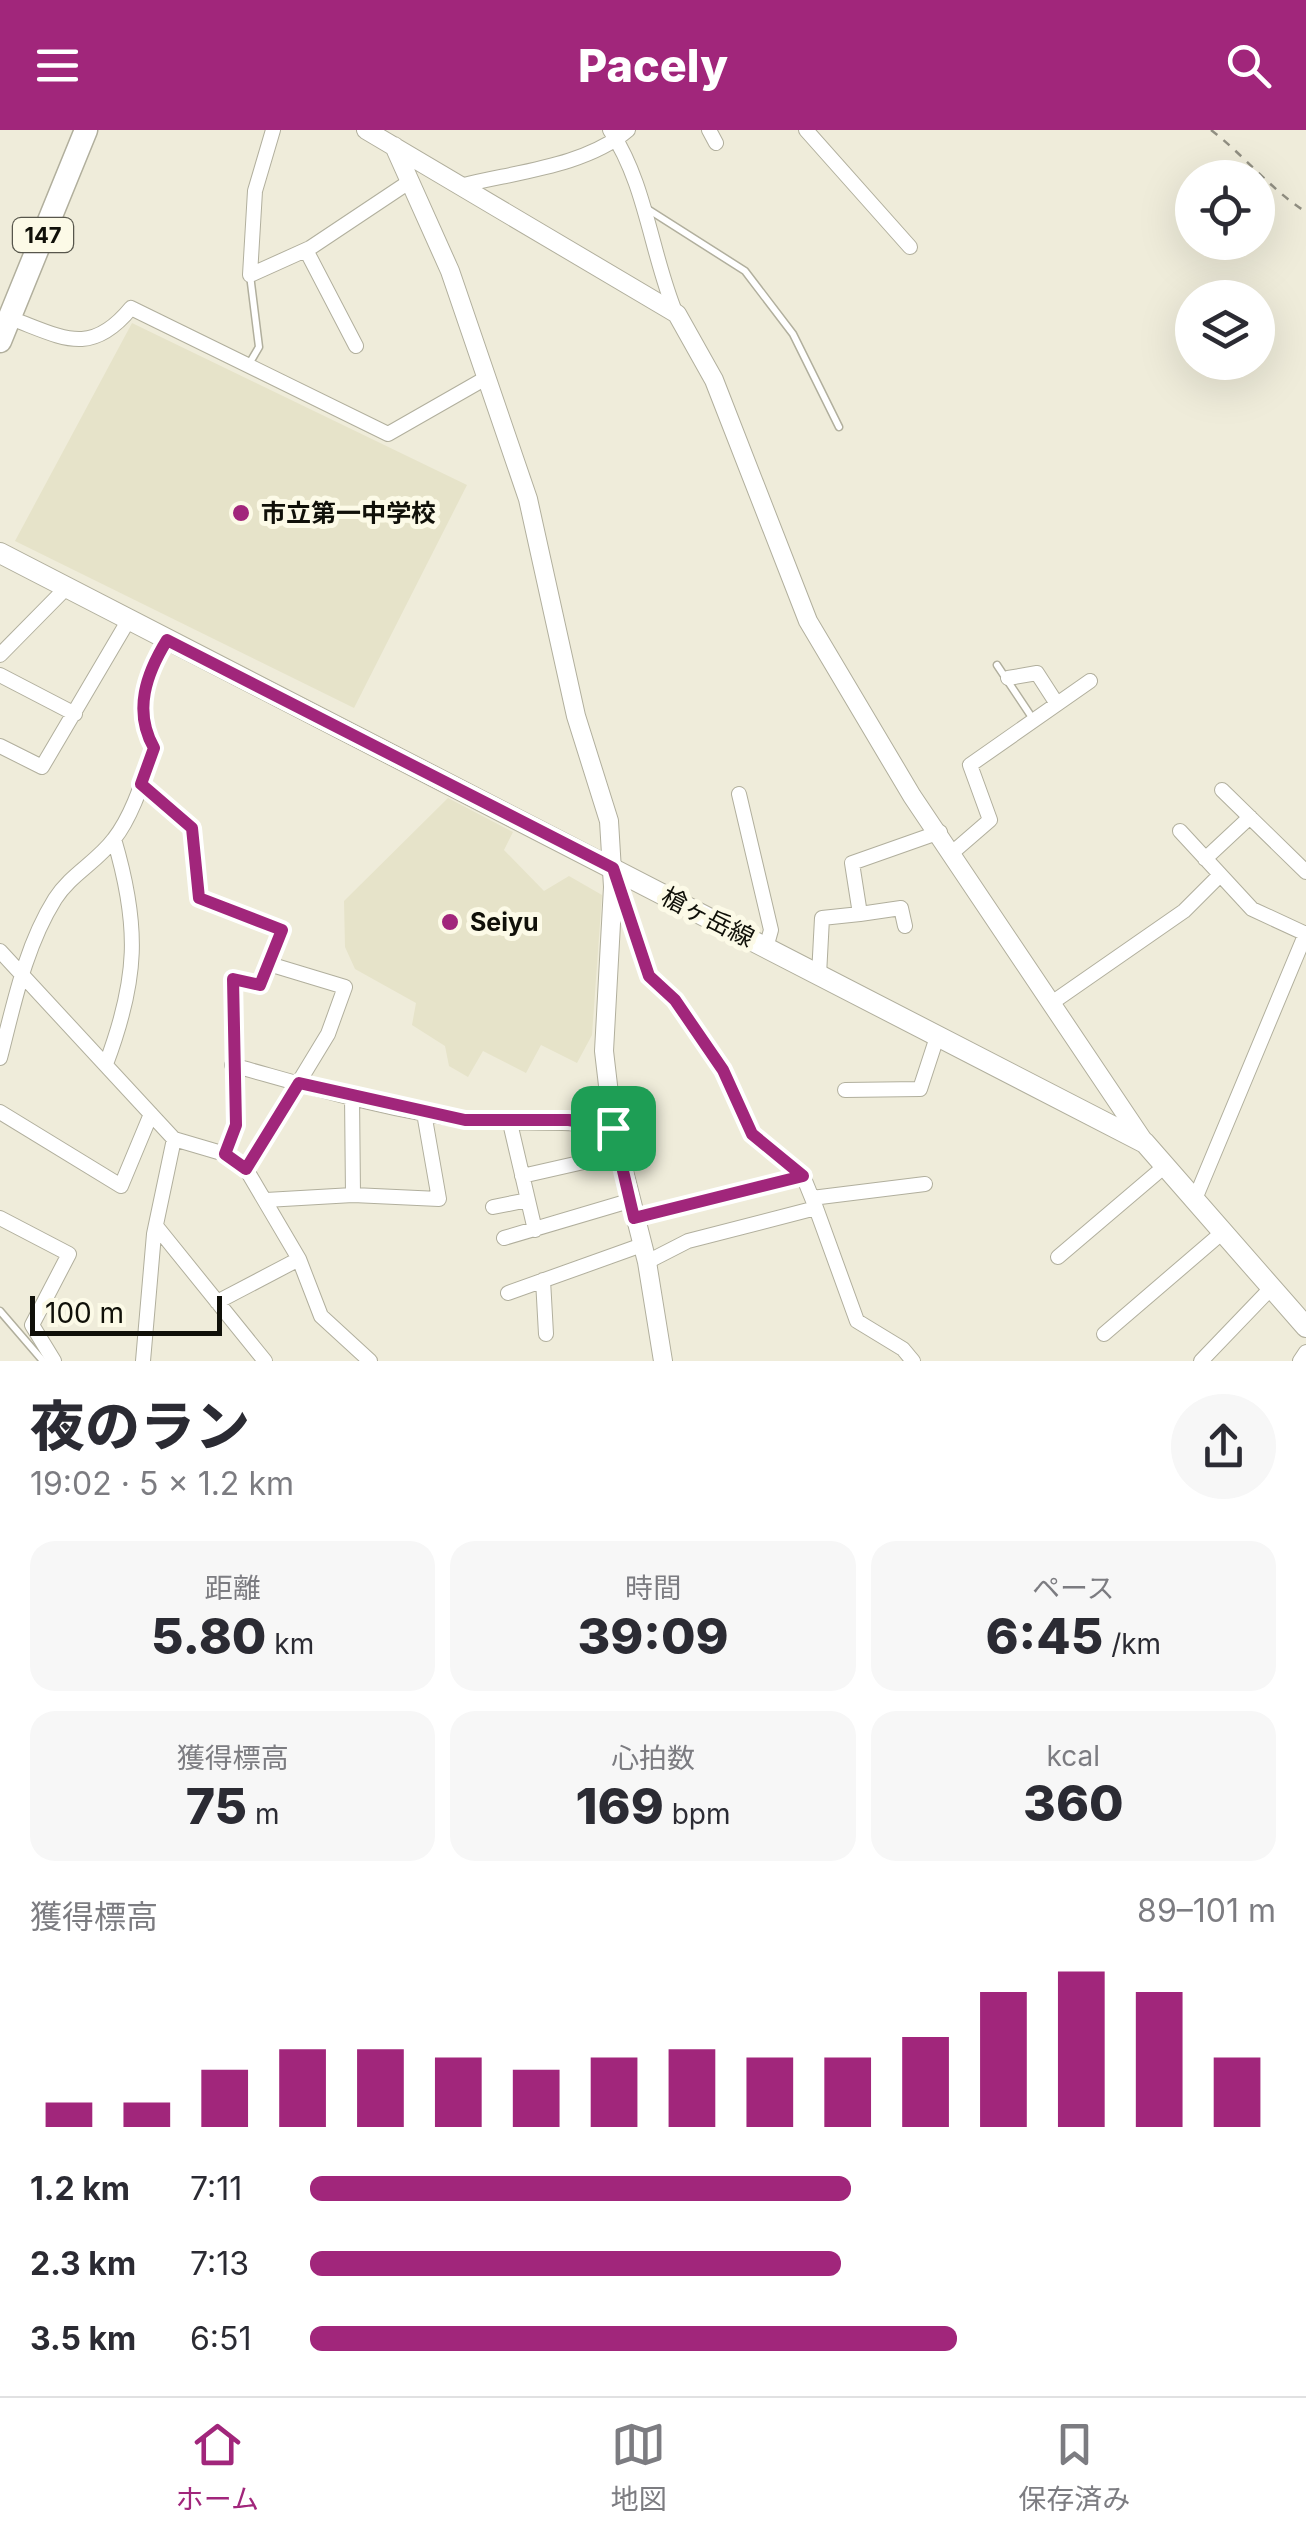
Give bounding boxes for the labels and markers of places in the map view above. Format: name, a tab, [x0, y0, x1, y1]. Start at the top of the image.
place label: 市立第一中学校	[261, 498, 436, 528]
marker: 市立第一中学校	[230, 502, 252, 524]
place label: Seiyu	[470, 907, 539, 937]
marker: Seiyu	[439, 911, 461, 933]
pin	[571, 1086, 656, 1171]

